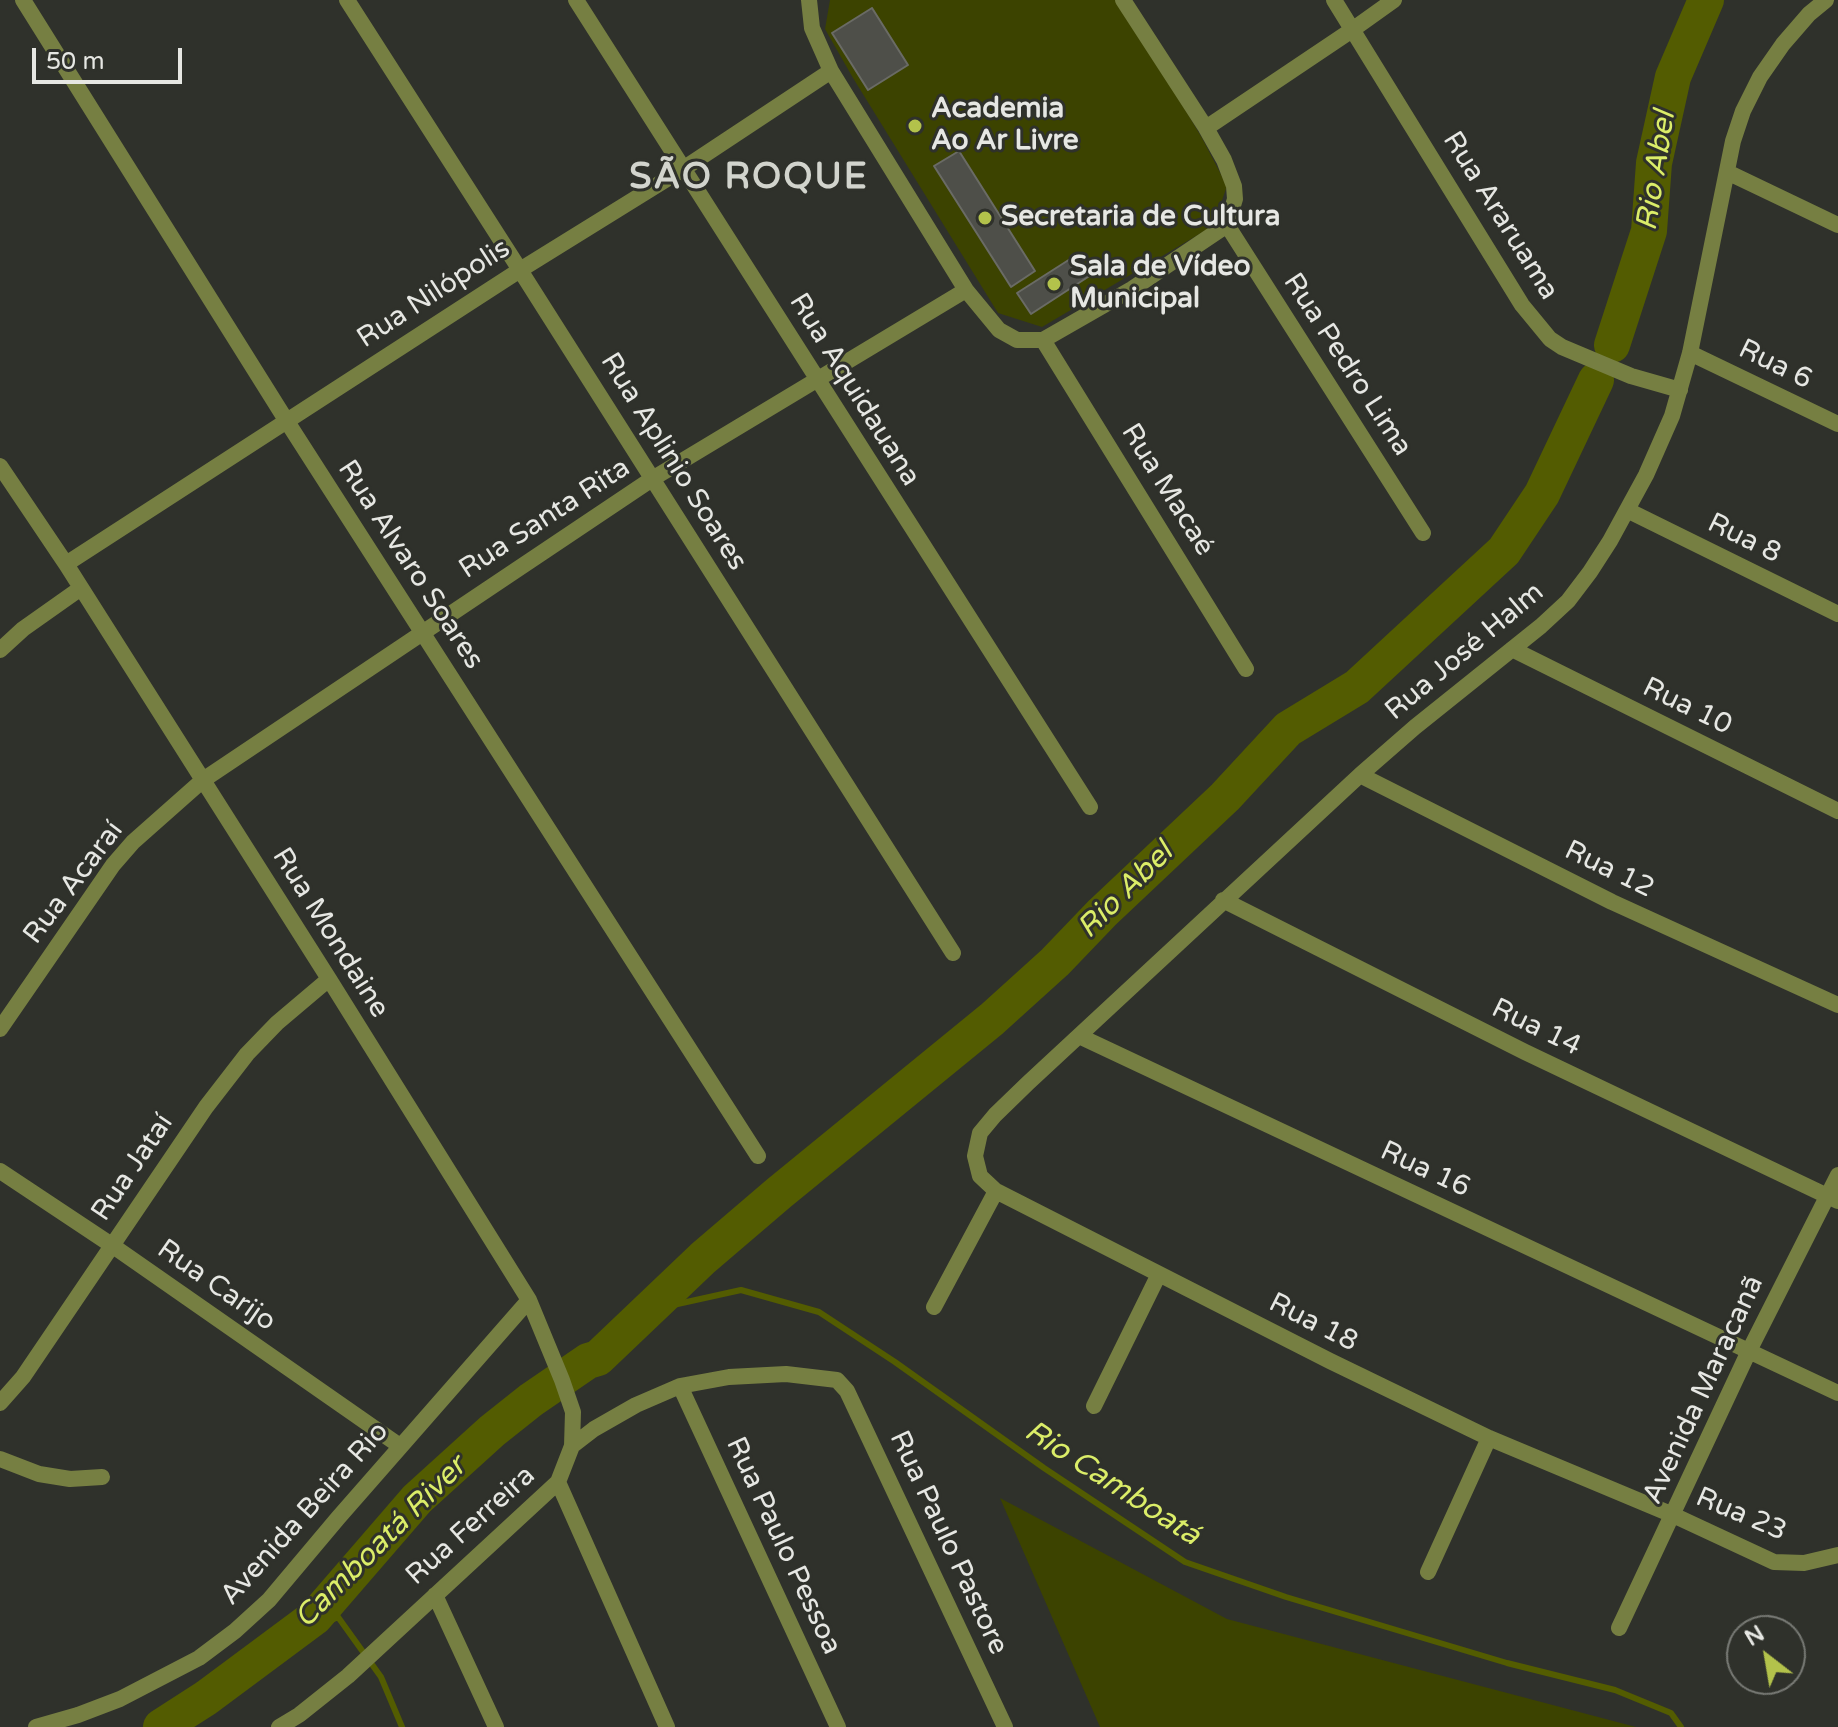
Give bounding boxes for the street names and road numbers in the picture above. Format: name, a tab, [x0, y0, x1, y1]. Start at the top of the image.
street label: Rua Araruama	[1435, 126, 1565, 306]
street label: Rua Nilópolis	[351, 232, 517, 356]
street label: Rua Pedro Lima	[1275, 267, 1419, 463]
street label: Rua Aquidauana	[781, 287, 927, 493]
street label: Rua 6	[1733, 333, 1817, 397]
street label: Rua Aplinio Soares	[592, 347, 754, 577]
street label: Rua Macaé	[1113, 418, 1221, 562]
street label: Rua Santa Rita	[453, 451, 637, 587]
street label: Rua Alvaro Soares	[330, 454, 490, 676]
street label: Rua 8	[1702, 507, 1786, 571]
street label: Rua José Halm	[1379, 576, 1551, 728]
street label: Rua 10	[1637, 671, 1737, 743]
street label: Rua Acaraí	[17, 815, 131, 951]
street label: Rua 12	[1559, 834, 1659, 906]
street label: Rua Mondaine	[264, 842, 396, 1024]
street label: Rua 14	[1486, 992, 1586, 1064]
street label: Rua Jataí	[85, 1108, 181, 1228]
street label: Rua 16	[1375, 1135, 1475, 1205]
street label: Rua Carijo	[150, 1233, 282, 1339]
street label: Avenida Maracanã	[1636, 1271, 1772, 1509]
street label: Rua 18	[1263, 1286, 1363, 1360]
street label: Avenida Beira Rio	[214, 1416, 396, 1612]
street label: Rua Paulo Pastore	[881, 1426, 1015, 1660]
street label: Rua Paulo Pessoa	[718, 1432, 848, 1660]
street label: Rua Ferreira	[400, 1459, 542, 1593]
street label: Rua 23	[1691, 1481, 1791, 1549]

